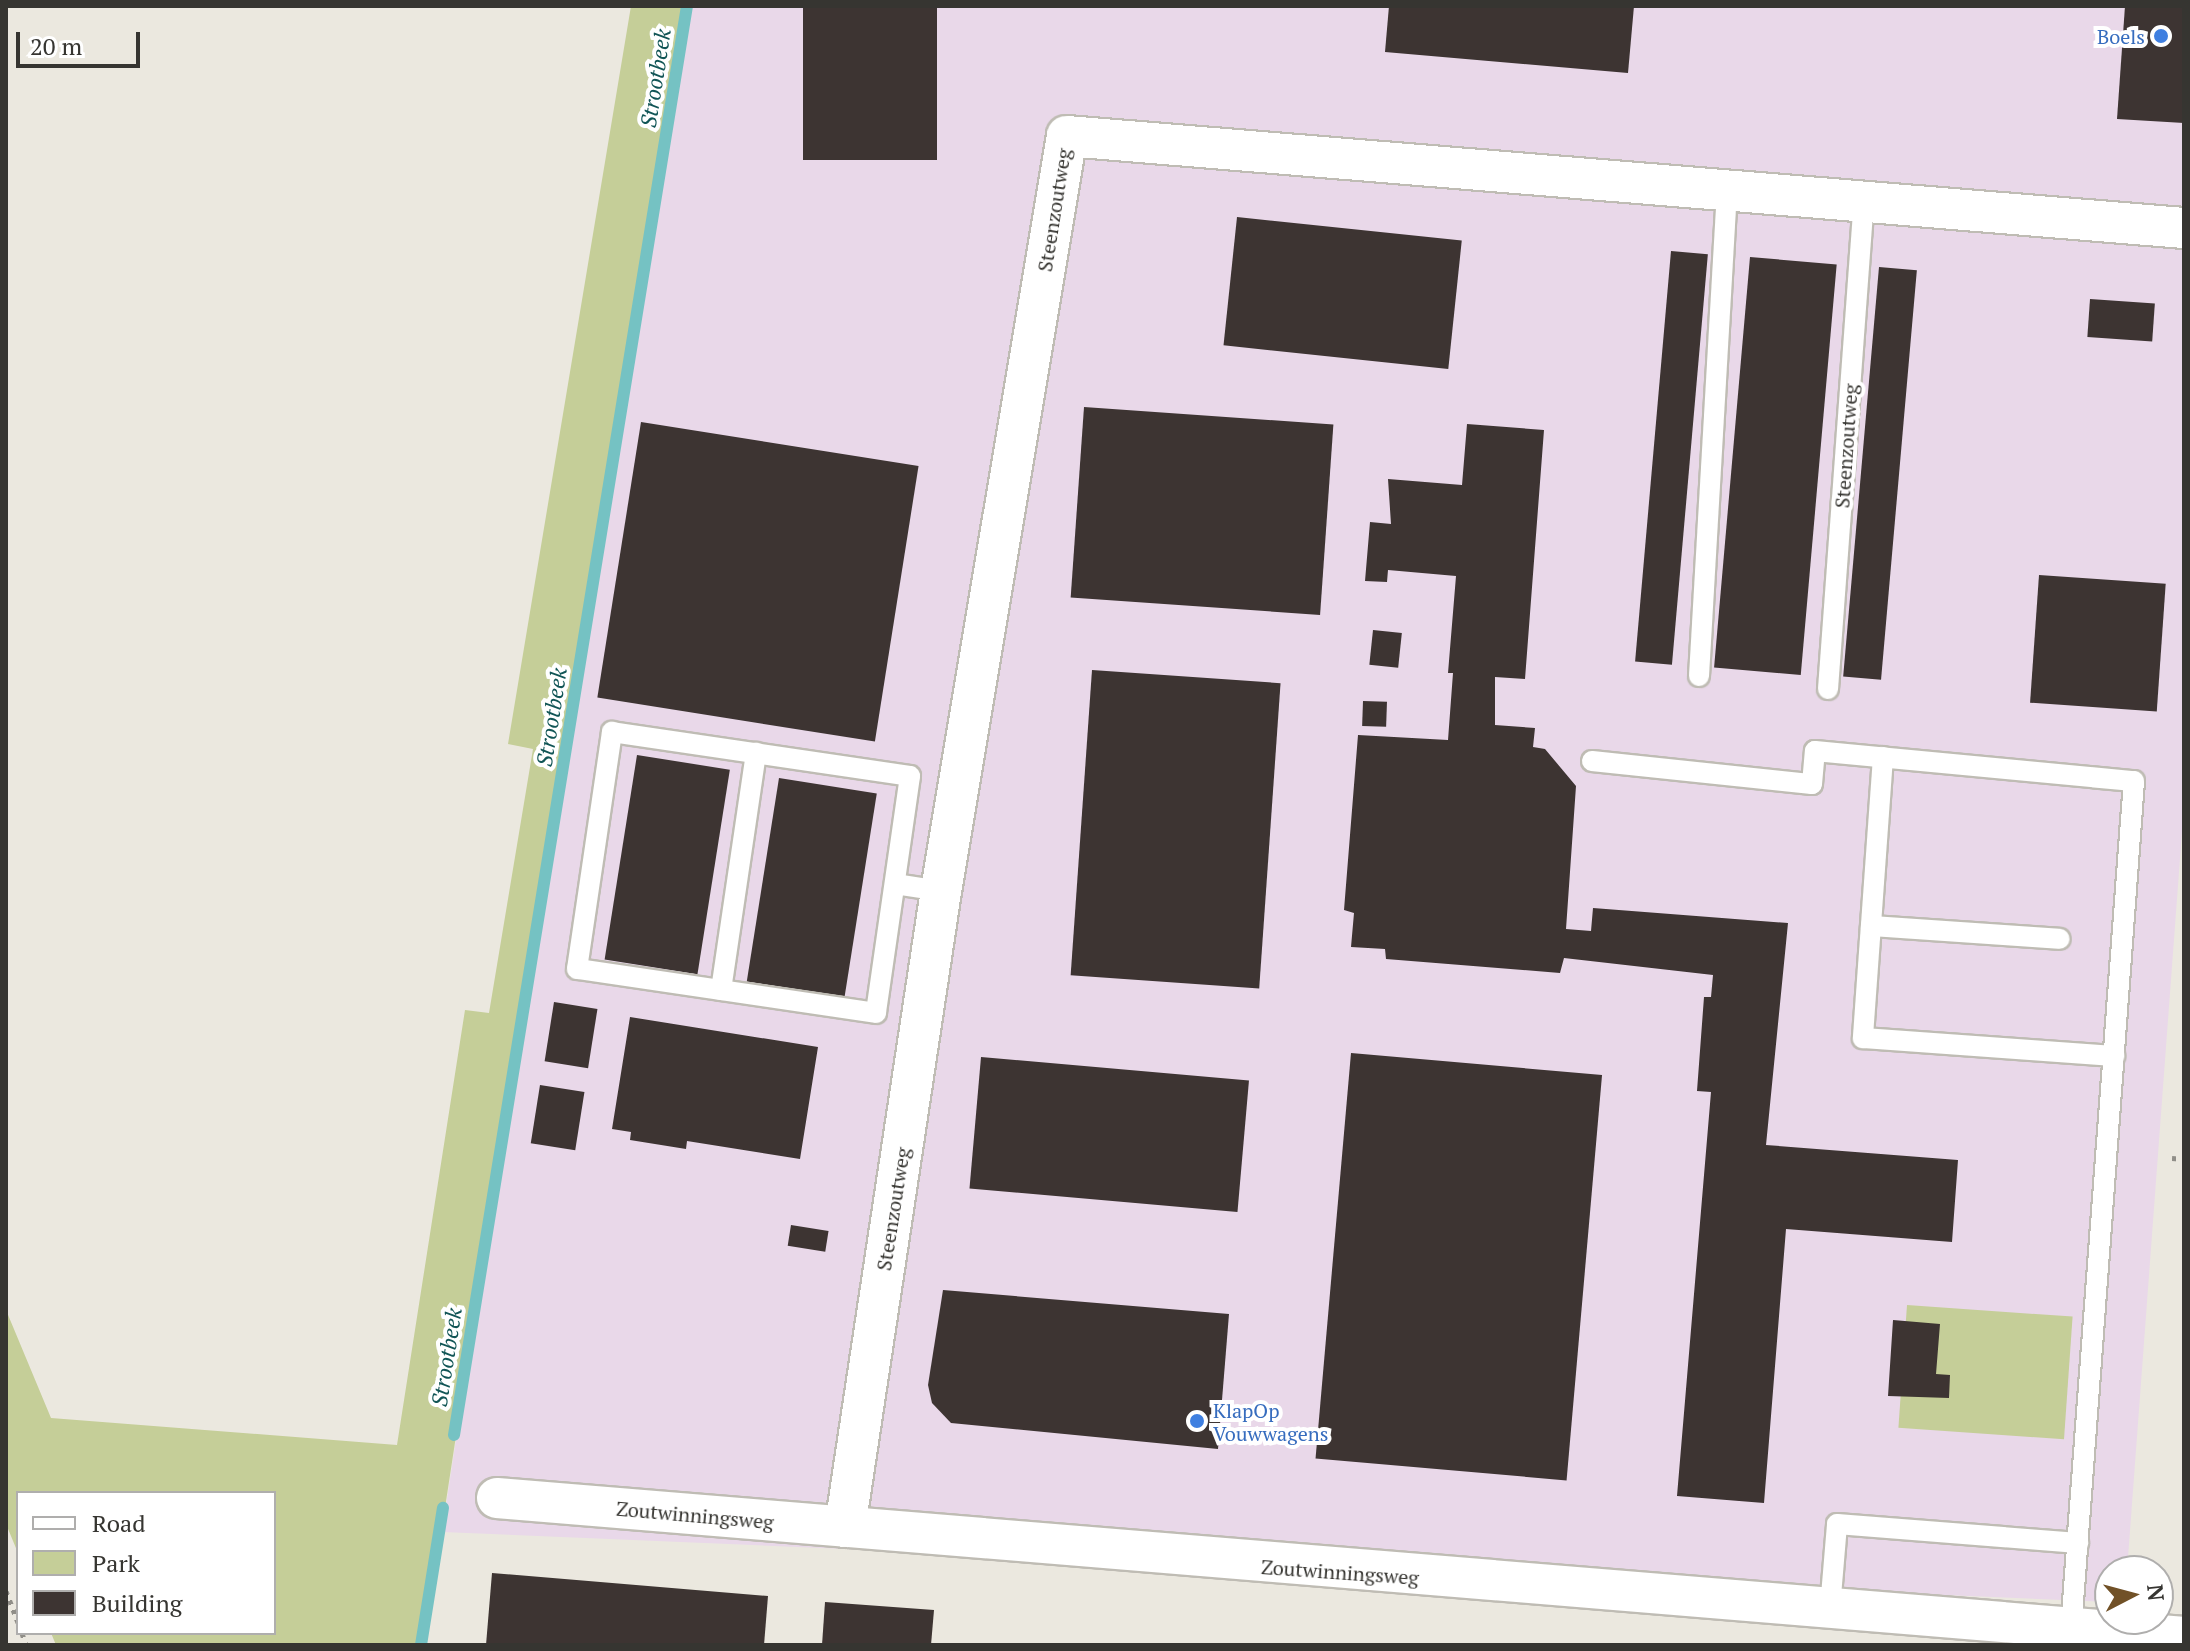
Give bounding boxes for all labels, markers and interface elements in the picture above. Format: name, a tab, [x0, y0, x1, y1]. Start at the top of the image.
scale bar	[20, 16, 144, 66]
place label: Boels	[2097, 24, 2145, 48]
water label: Strootbeek	[634, 27, 676, 129]
marker: Boels	[2152, 27, 2170, 45]
text: 20 m	[30, 30, 82, 62]
street label: Steenzoutweg	[1032, 147, 1076, 273]
street label: Steenzoutweg	[1830, 383, 1862, 509]
water label: Strootbeek	[530, 666, 572, 768]
street label: Steenzoutweg	[871, 1146, 915, 1272]
water label: Strootbeek	[425, 1306, 467, 1408]
place label: KlapOp Vouwwagens	[1213, 1398, 1328, 1445]
marker: KlapOp Vouwwagens	[1188, 1412, 1206, 1430]
legend	[16, 1491, 276, 1635]
street label: Zoutwinningsweg	[615, 1496, 775, 1534]
text: Road	[92, 1507, 146, 1539]
text: Park	[92, 1547, 140, 1579]
street label: Zoutwinningsweg	[1260, 1555, 1420, 1589]
north arrow	[2094, 1555, 2174, 1635]
text: N	[2141, 1583, 2172, 1602]
text: Building	[92, 1587, 182, 1619]

